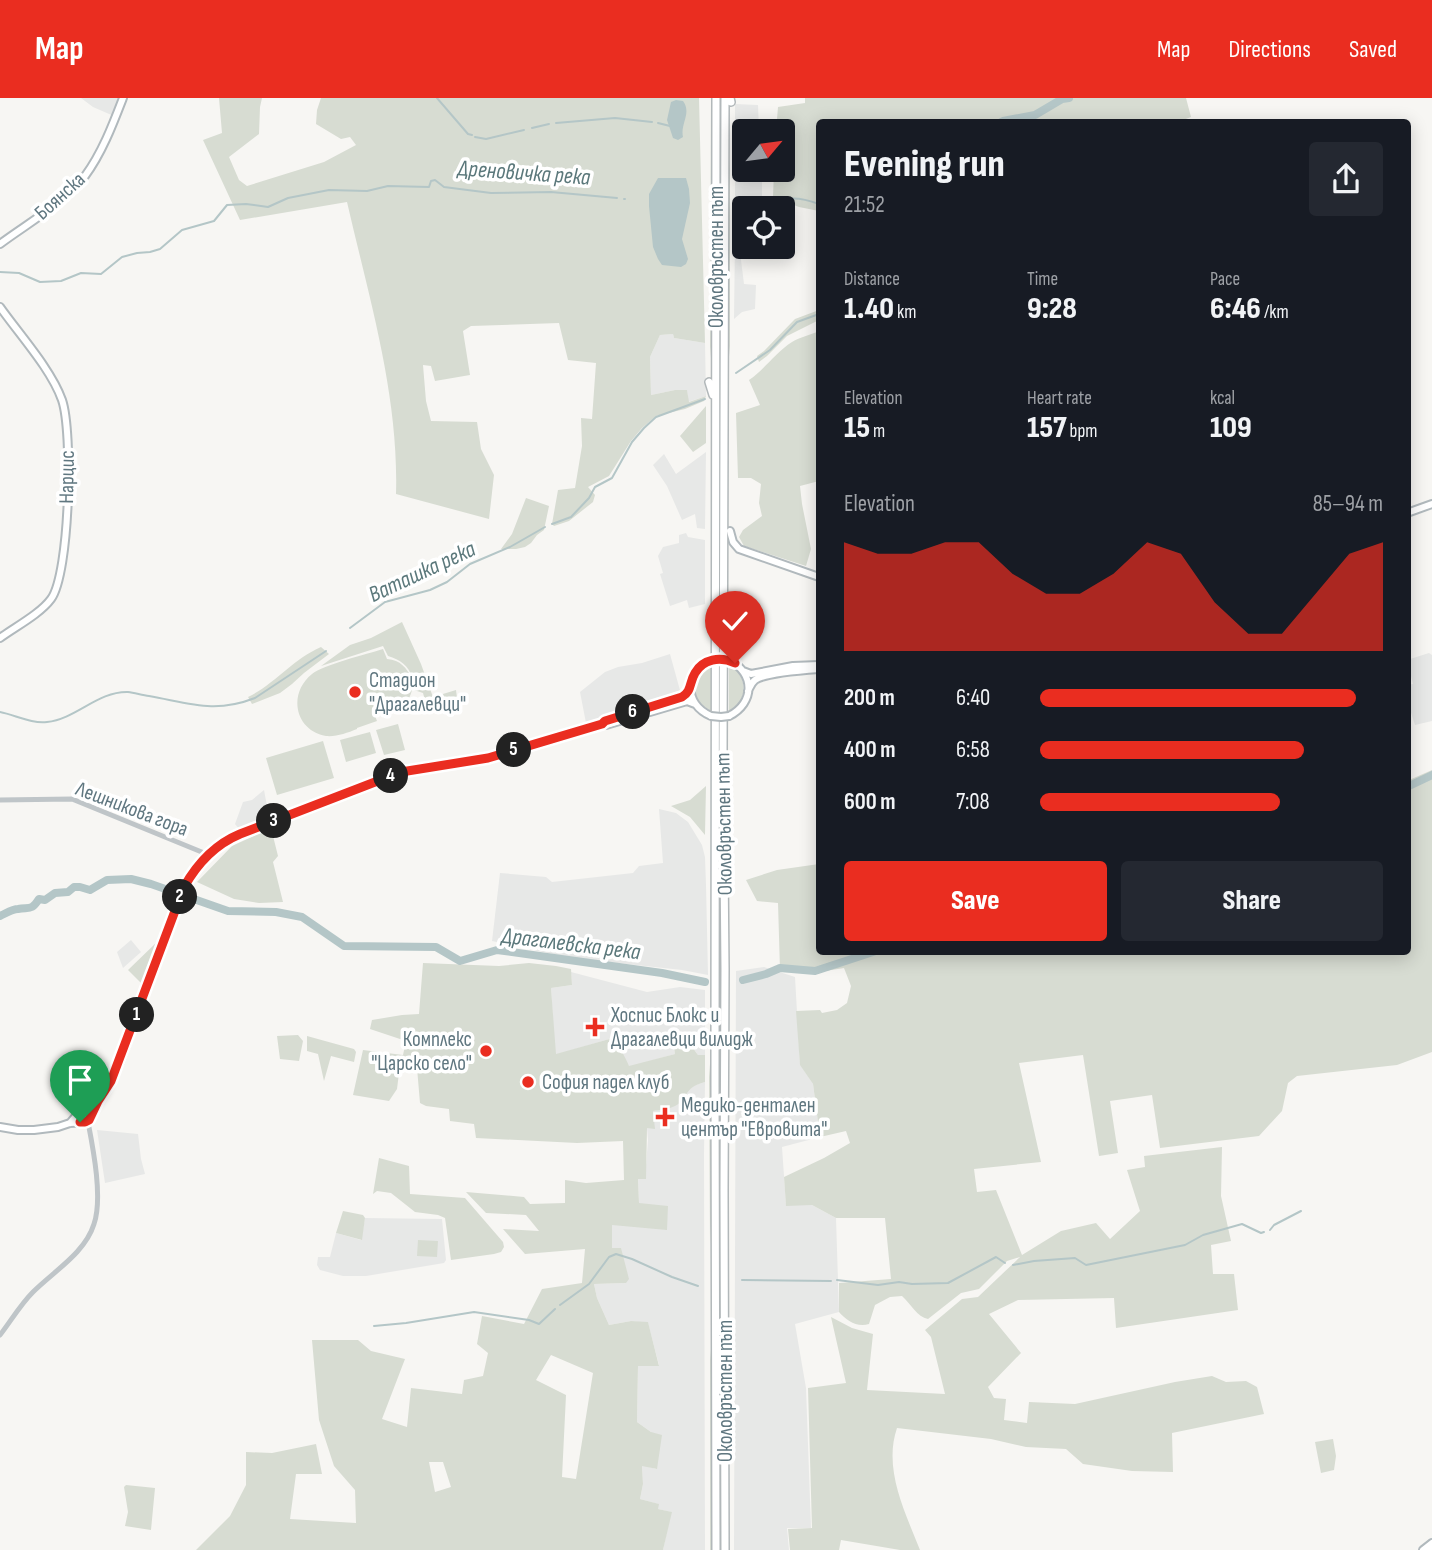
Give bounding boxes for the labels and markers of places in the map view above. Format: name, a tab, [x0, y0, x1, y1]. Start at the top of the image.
pin	[705, 591, 765, 663]
place label: Стадион "Драгалевци"	[369, 668, 466, 717]
marker: Стадион "Драгалевци"	[347, 684, 363, 700]
pin: 6	[616, 694, 650, 730]
pin: 5	[496, 732, 532, 768]
pin: 4	[374, 758, 408, 794]
pin: 3	[256, 804, 292, 838]
pin: 2	[162, 880, 198, 914]
pin: 1	[120, 998, 154, 1032]
place label: Хоспис Блокс и Драгалевци вилидж	[610, 1003, 753, 1052]
marker: Хоспис Блокс и Драгалевци вилидж	[585, 1017, 605, 1037]
place label: Комплекс "Царско село"	[371, 1027, 472, 1076]
marker: Комплекс "Царско село"	[478, 1043, 494, 1059]
pin	[50, 1050, 110, 1122]
place label: София падел клуб	[542, 1070, 669, 1095]
marker: София падел клуб	[520, 1074, 536, 1090]
place label: Медико-дентален център "Евровита"	[681, 1093, 827, 1142]
marker: Медико-дентален център "Евровита"	[655, 1107, 675, 1127]

